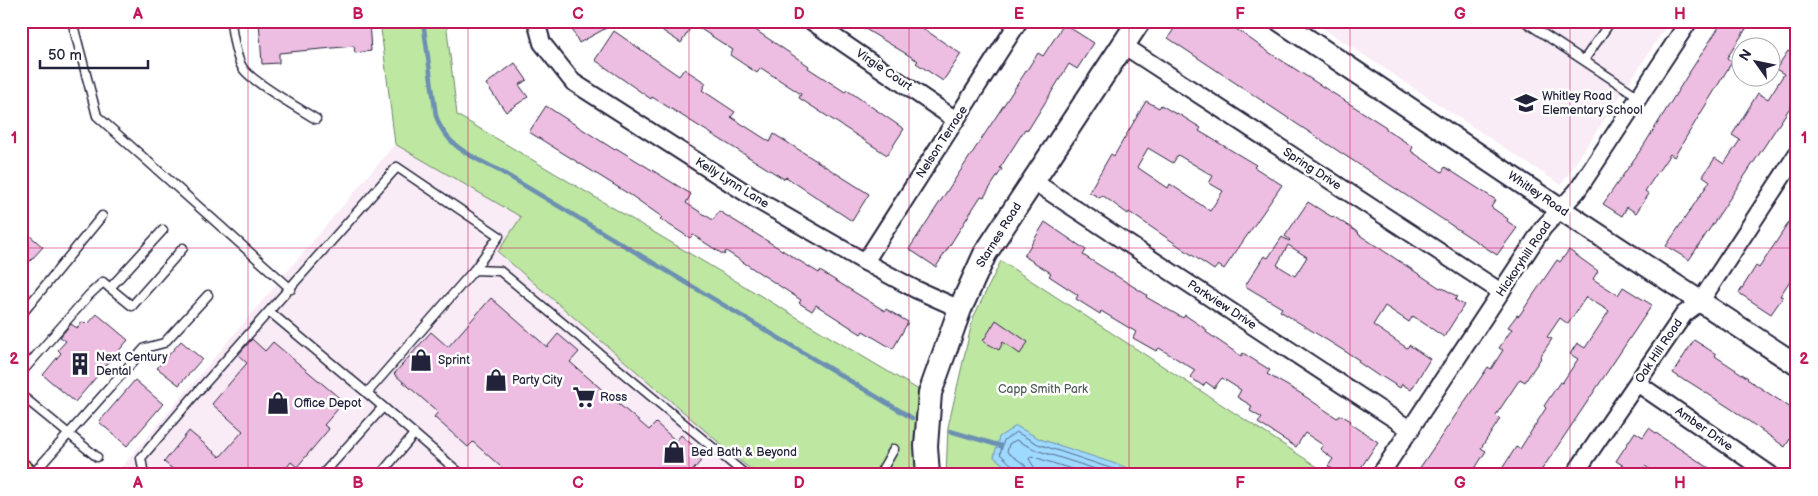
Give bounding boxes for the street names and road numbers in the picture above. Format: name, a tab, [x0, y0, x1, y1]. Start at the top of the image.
street label: Virgie Court	[853, 46, 915, 94]
street label: Nelson Terrace	[913, 103, 971, 181]
street label: Spring Drive	[1280, 145, 1344, 193]
street label: Kelly Lynn Lane	[692, 154, 772, 212]
street label: Whitley Road	[1505, 168, 1571, 220]
street label: Starnes Road	[973, 200, 1025, 270]
street label: Hickoryhill Road	[1493, 218, 1555, 300]
street label: Parkview Drive	[1185, 277, 1259, 333]
street label: Oak Hill Road	[1632, 316, 1686, 386]
street label: Amber Drive	[1672, 404, 1736, 454]

